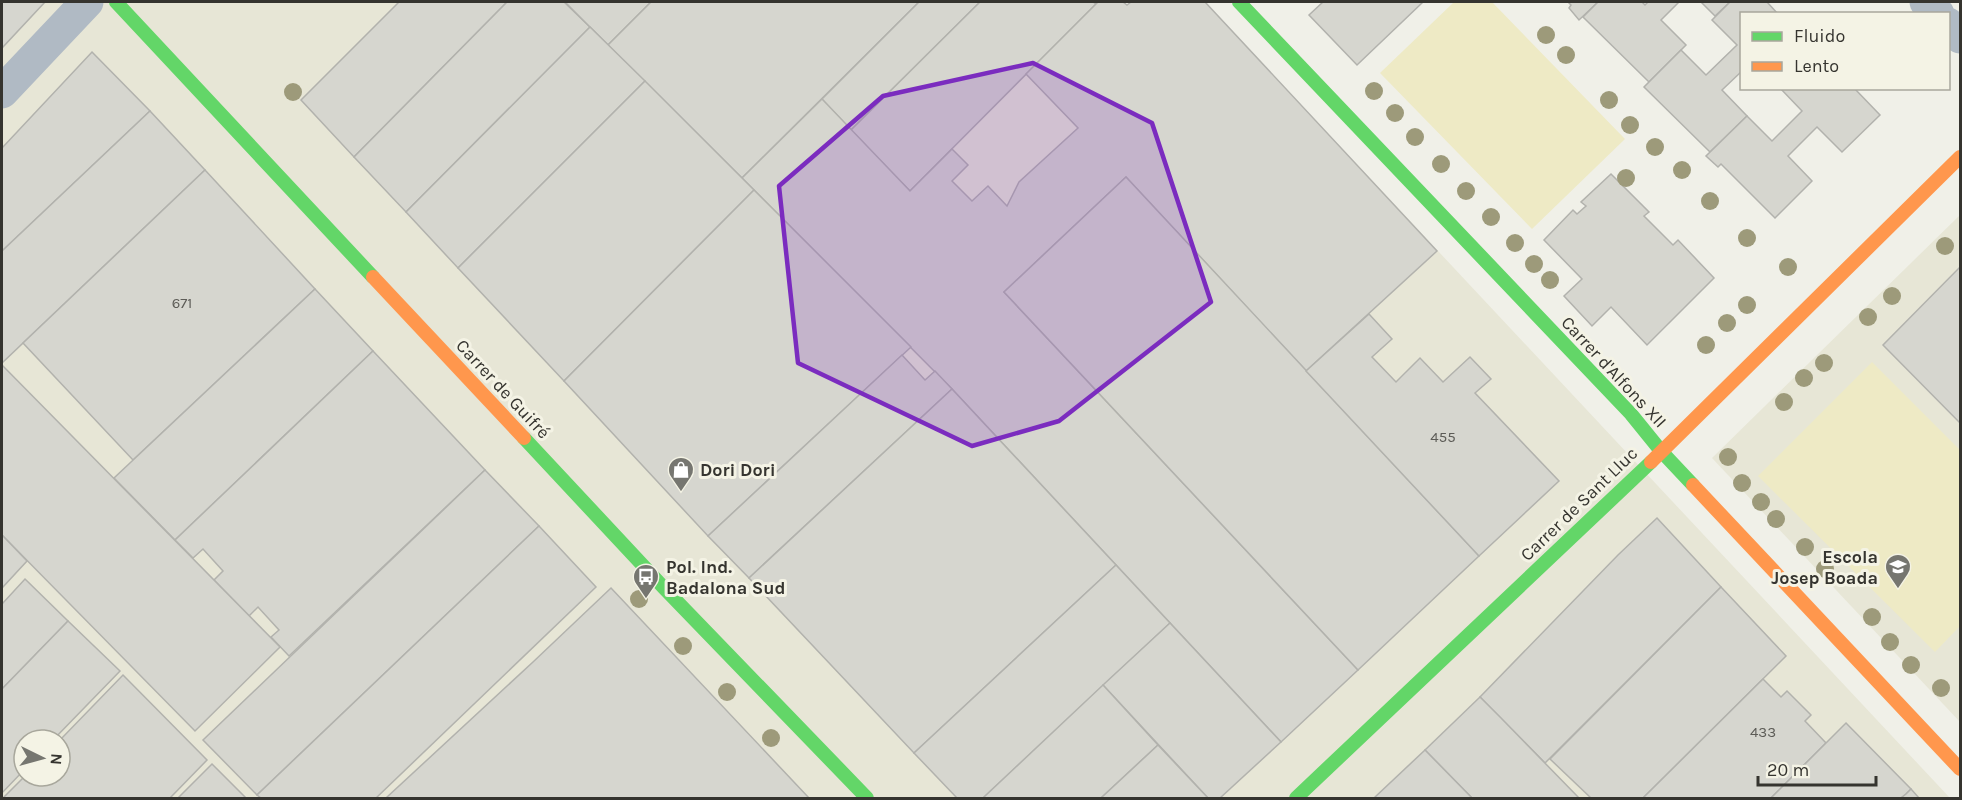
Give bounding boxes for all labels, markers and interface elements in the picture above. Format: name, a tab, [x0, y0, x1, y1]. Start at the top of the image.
legend	[1740, 12, 1950, 90]
text: Fluido	[1794, 25, 1845, 47]
text: Lento	[1794, 55, 1839, 77]
house number: 671	[172, 294, 192, 312]
street label: Carrer d'Alfons XII	[1557, 312, 1671, 432]
street label: Carrer de Guifré	[451, 335, 555, 443]
house number: 455	[1430, 428, 1456, 446]
street label: Carrer de Sant Lluc	[1516, 442, 1642, 566]
shop icon: Dori Dori	[666, 455, 696, 493]
place label: Dori Dori	[700, 459, 776, 481]
place label: Escola Josep Boada	[1771, 546, 1878, 589]
school or university icon: Escola Josep Boada	[1883, 552, 1913, 590]
place label: Pol. Ind. Badalona Sud	[666, 556, 786, 599]
bus stop icon: Pol. Ind. Badalona Sud	[631, 562, 661, 600]
house number: 433	[1750, 723, 1776, 741]
north arrow	[12, 728, 72, 788]
scale bar	[1758, 749, 1876, 787]
text: N	[46, 753, 66, 766]
text: 20 m	[1767, 759, 1809, 781]

